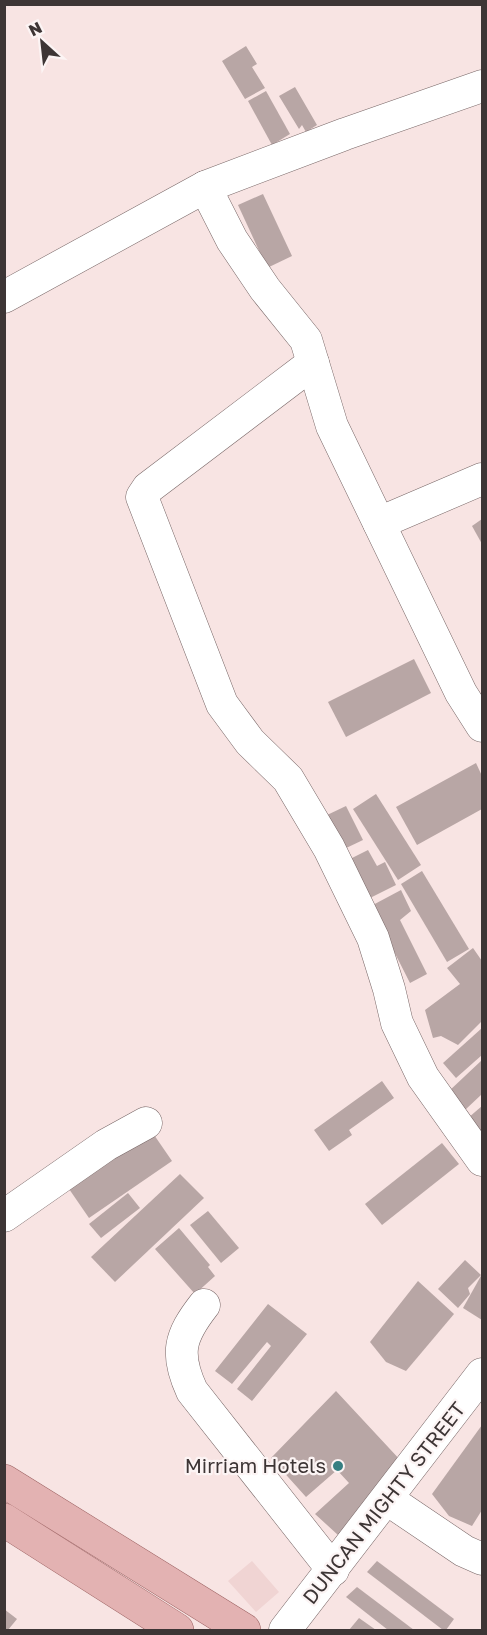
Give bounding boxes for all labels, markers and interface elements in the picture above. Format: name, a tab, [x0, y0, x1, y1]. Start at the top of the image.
north arrow	[12, 12, 72, 72]
text: N	[25, 17, 45, 40]
street label: DUNCAN MIGHTY STREET	[297, 1397, 470, 1608]
place label: Mirriam Hotels	[185, 1453, 326, 1477]
marker: Mirriam Hotels	[331, 1459, 345, 1473]

